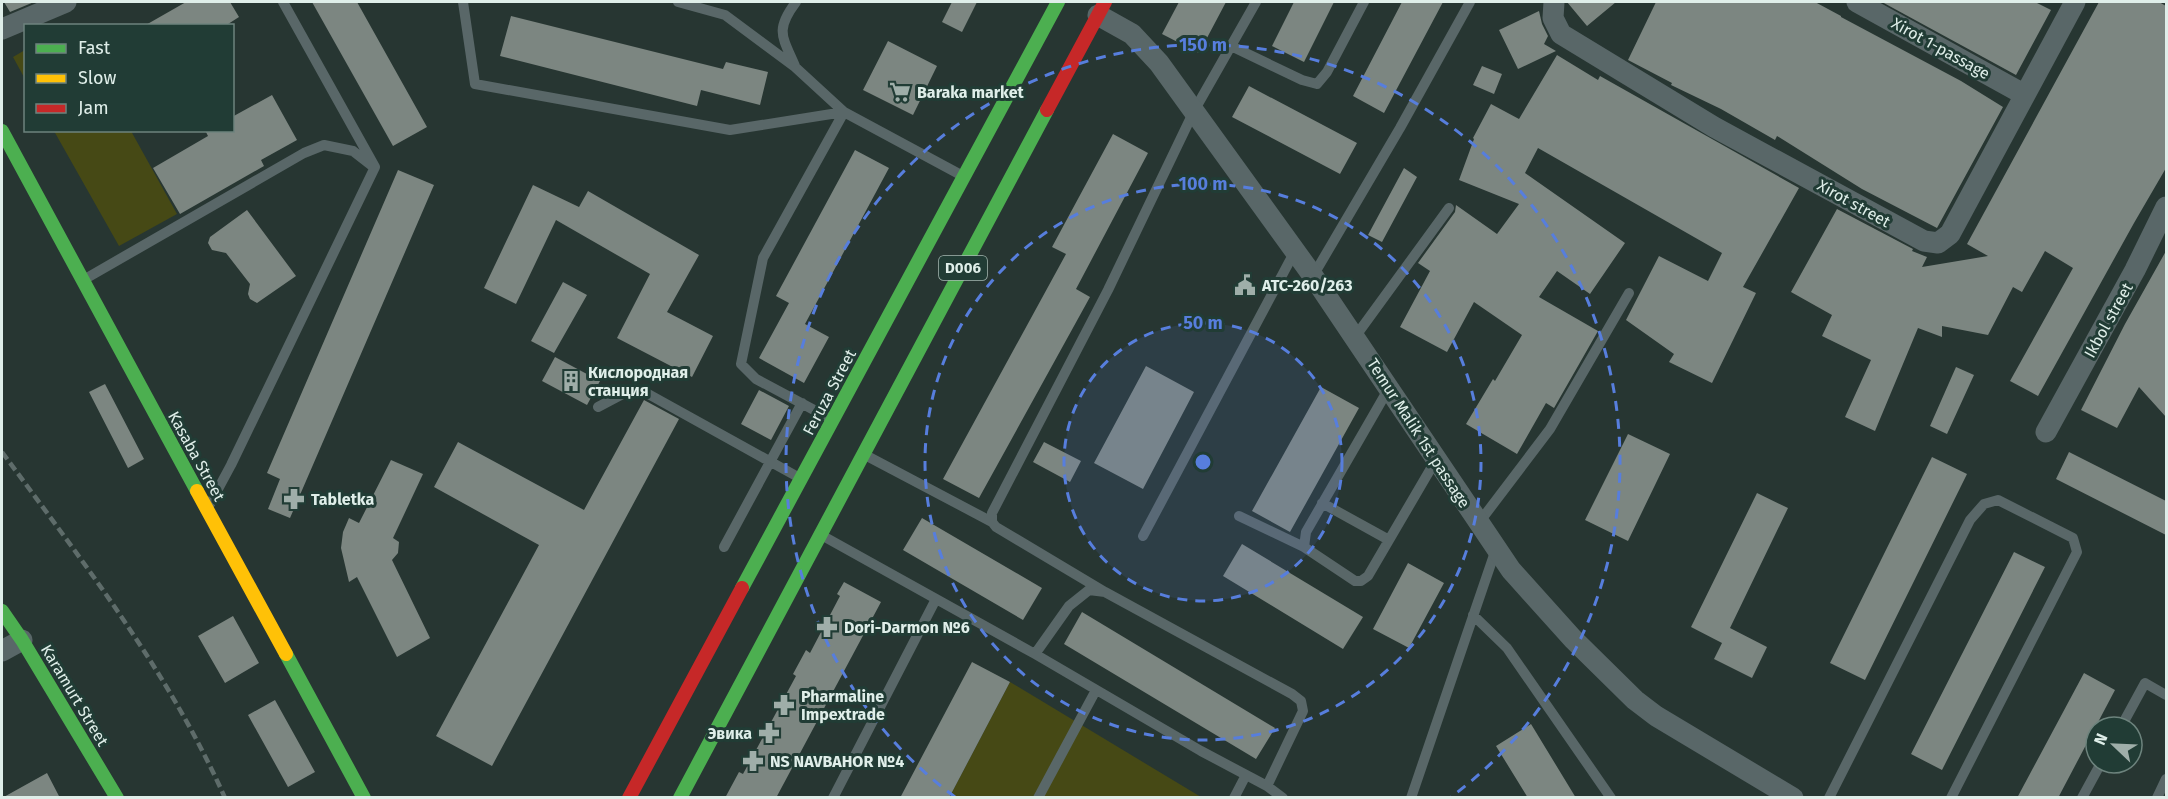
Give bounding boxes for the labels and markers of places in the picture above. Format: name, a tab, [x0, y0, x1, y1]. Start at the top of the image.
supermarket icon: Baraka market	[888, 80, 912, 104]
place label: Baraka market	[917, 83, 1025, 102]
public building icon: АТС-260/263	[1233, 273, 1257, 297]
place label: АТС-260/263	[1261, 276, 1353, 295]
place label: Кислородная станция	[588, 363, 688, 400]
building icon: Кислородная станция	[559, 369, 583, 393]
centre of rings	[1193, 452, 1213, 472]
pharmacy icon: Tabletka	[282, 487, 306, 511]
place label: Tabletka	[311, 490, 374, 509]
pharmacy icon: Dori-Darmon №6	[815, 615, 839, 639]
place label: Dori-Darmon №6	[844, 618, 970, 637]
place label: Pharmaline Impextrade	[801, 687, 885, 724]
pharmacy icon: Pharmaline Impextrade	[772, 693, 796, 717]
pharmacy icon: Эвика	[757, 721, 781, 745]
place label: Эвика	[708, 724, 752, 743]
pharmacy icon: NS NAVBAHOR №4	[741, 749, 765, 773]
place label: NS NAVBAHOR №4	[770, 752, 904, 771]

